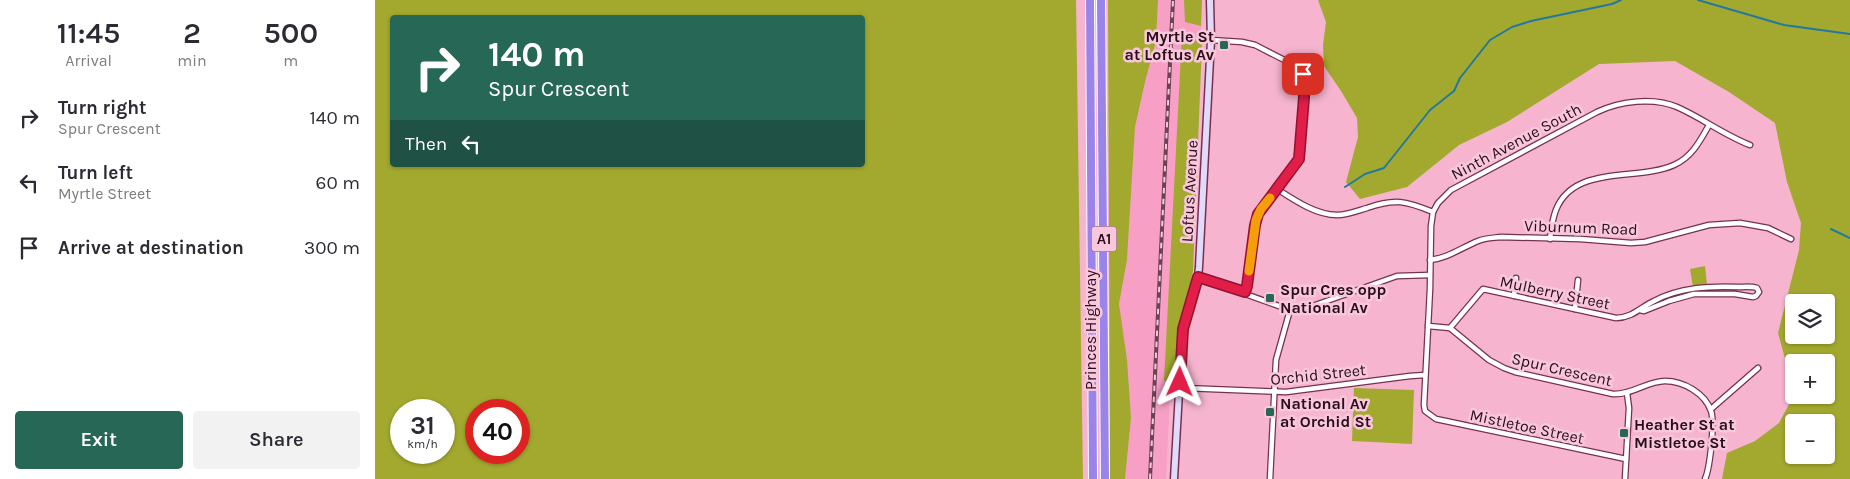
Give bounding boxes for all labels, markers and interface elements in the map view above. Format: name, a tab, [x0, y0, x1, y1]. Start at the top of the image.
text: 11:45	[57, 15, 120, 51]
text: 2	[183, 15, 201, 51]
text: 500	[264, 15, 318, 51]
place label: Myrtle St at Loftus Av	[1125, 27, 1215, 64]
text: 140 m	[488, 34, 586, 75]
icon: right	[405, 35, 470, 100]
marker: Myrtle St at Loftus Av	[1218, 39, 1230, 51]
text: Arrival	[65, 51, 112, 70]
text: min	[177, 51, 207, 70]
text: m	[283, 51, 298, 70]
pin	[1282, 53, 1324, 95]
icon: arrive	[1289, 60, 1317, 88]
text: Spur Crescent	[488, 76, 629, 102]
text: Turn right	[58, 97, 147, 119]
street label: Ninth Avenue South	[1448, 99, 1585, 184]
icon: right	[15, 104, 43, 132]
text: 140 m	[310, 107, 360, 129]
text: Spur Crescent	[58, 119, 161, 138]
icon: left	[457, 130, 485, 158]
text: Then	[405, 133, 447, 155]
street label: Loftus Avenue	[1177, 139, 1202, 243]
text: Turn left	[58, 162, 133, 184]
icon: left	[15, 169, 43, 197]
text: 60 m	[316, 172, 360, 194]
text: Myrtle Street	[58, 184, 151, 203]
street label: Viburnum Road	[1524, 216, 1638, 239]
road number: A1	[1091, 226, 1117, 252]
icon: arrive	[15, 234, 43, 262]
text: Arrive at destination	[58, 237, 244, 259]
text: 300 m	[304, 237, 360, 259]
street label: Princes Highway	[1081, 270, 1100, 390]
street label: Mulberry Street	[1498, 272, 1612, 313]
place label: Spur Cres opp National Av	[1280, 280, 1387, 317]
marker: Spur Cres opp National Av	[1264, 292, 1276, 304]
map controls	[1785, 294, 1835, 464]
button: layers	[1785, 294, 1835, 344]
street label: Spur Crescent	[1510, 349, 1614, 390]
button: +	[1785, 354, 1835, 404]
position arrow	[1153, 355, 1205, 407]
street label: Orchid Street	[1269, 360, 1367, 389]
place label: National Av at Orchid St	[1280, 394, 1371, 431]
speed limit sign: 40	[465, 399, 530, 464]
street label: Mistletoe Street	[1468, 405, 1586, 448]
marker: National Av at Orchid St	[1264, 406, 1276, 418]
button: Exit	[15, 411, 183, 469]
button: Share	[193, 411, 360, 469]
text: 31	[410, 411, 435, 440]
button: −	[1785, 414, 1835, 464]
place label: Heather St at Mistletoe St	[1634, 415, 1734, 452]
marker: Heather St at Mistletoe St	[1618, 427, 1630, 439]
text: km/h	[407, 437, 438, 451]

